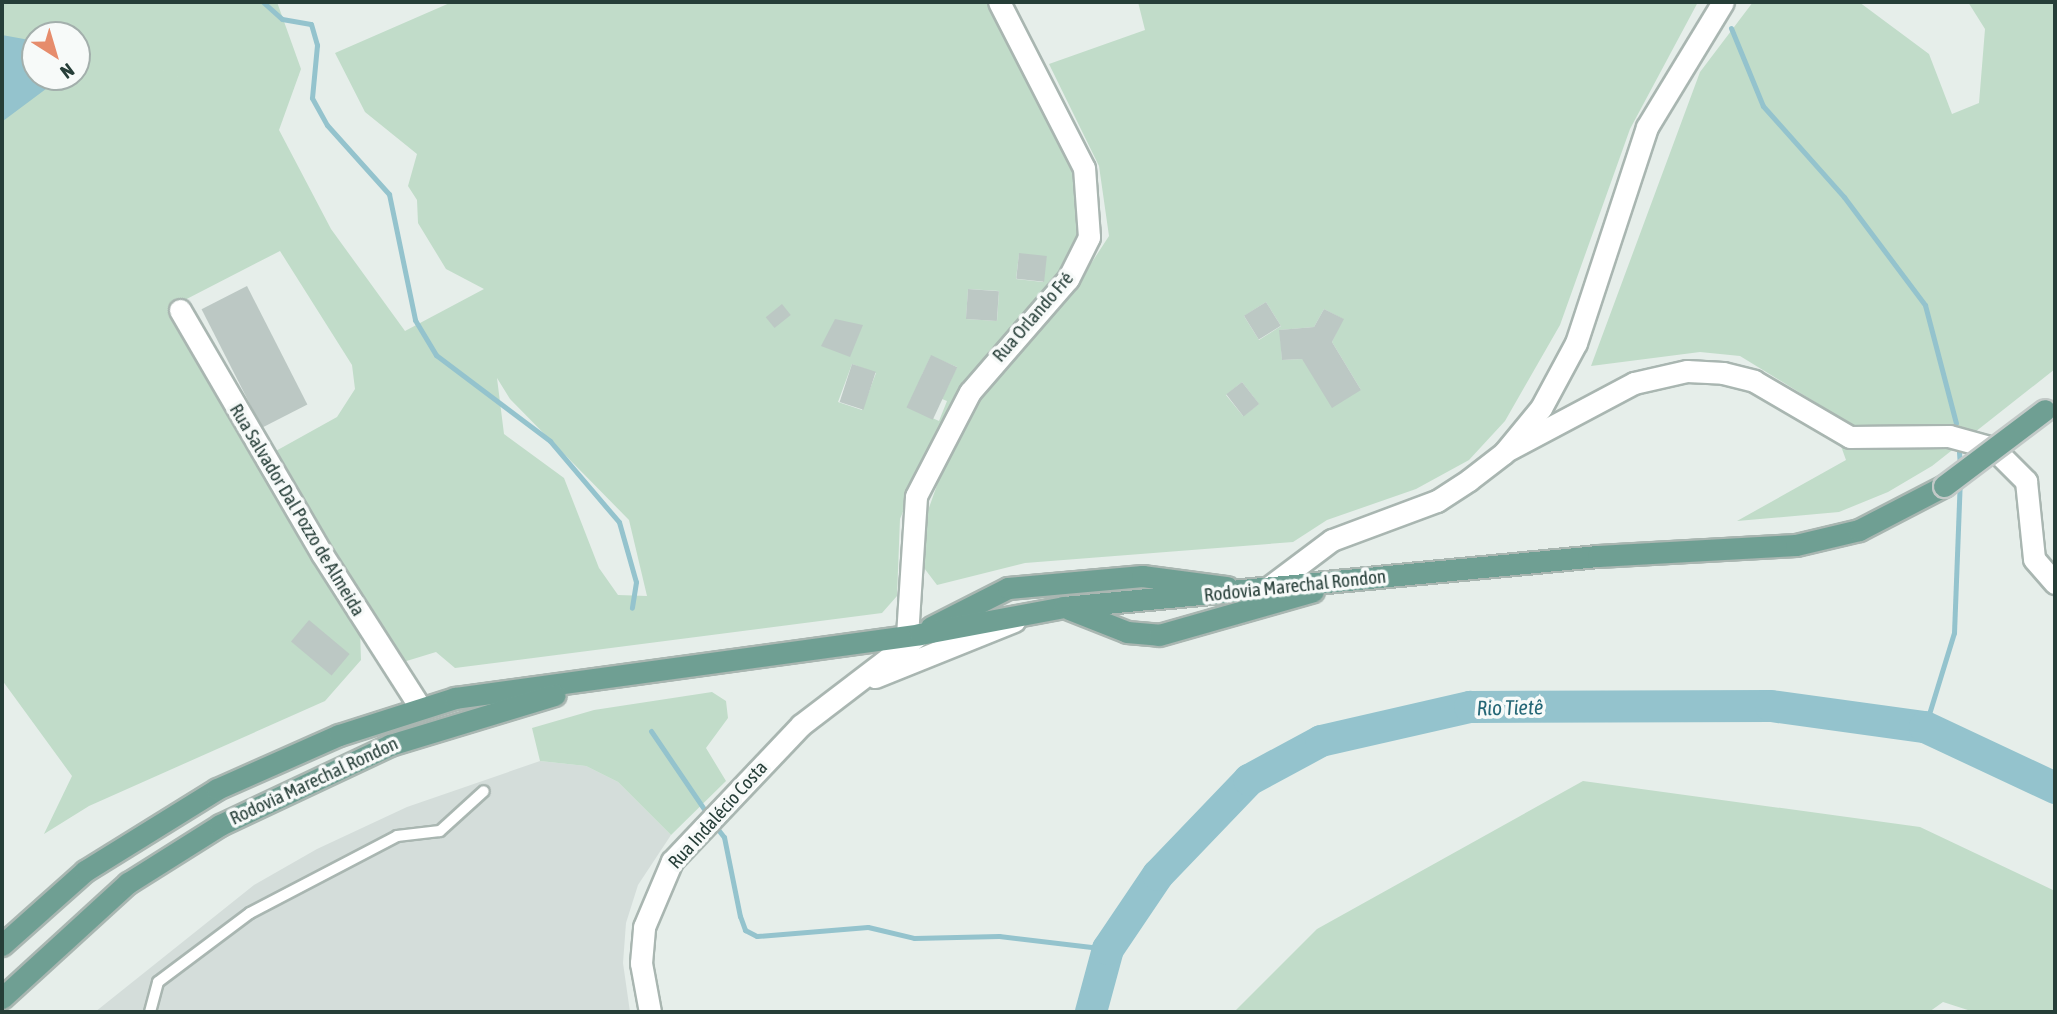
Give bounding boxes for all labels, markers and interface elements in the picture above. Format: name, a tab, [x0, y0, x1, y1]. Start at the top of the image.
north arrow	[21, 21, 91, 91]
text: N	[56, 59, 79, 83]
street label: Rua Orlando Fré	[988, 267, 1078, 367]
street label: Rua Salvador Dal Pozzo de Almeida	[225, 400, 369, 620]
street label: Rodovia Marechal Rondon	[1203, 565, 1387, 607]
water label: Rio Tietê	[1476, 694, 1544, 720]
street label: Rodovia Marechal Rondon	[226, 732, 402, 830]
street label: Rua Indalécio Costa	[664, 757, 772, 873]

